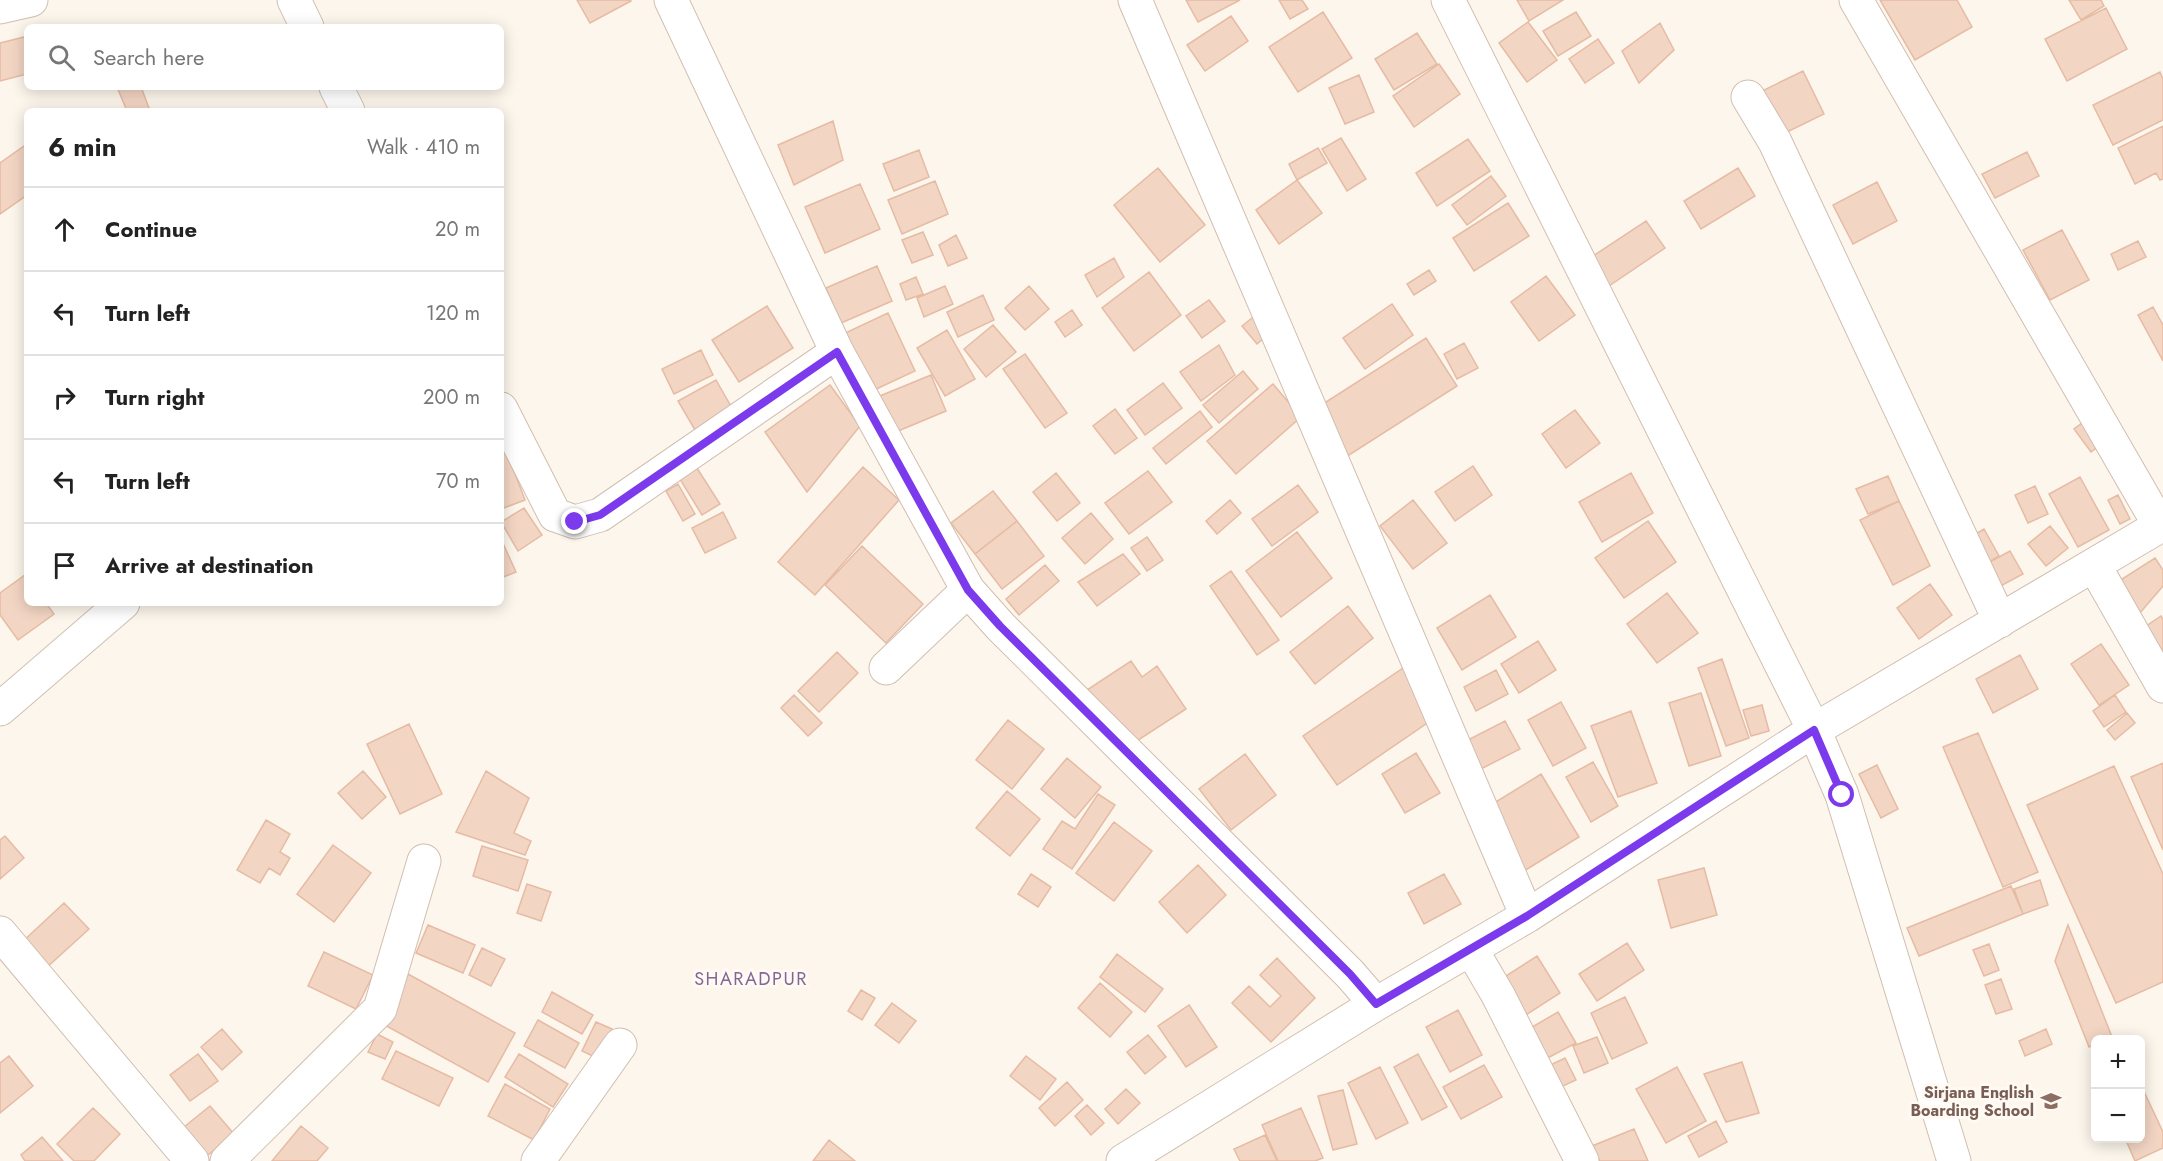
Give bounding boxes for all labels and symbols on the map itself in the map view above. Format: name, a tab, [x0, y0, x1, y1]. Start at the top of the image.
route end	[561, 508, 587, 534]
route start	[1828, 781, 1854, 807]
district label: SHARADPUR	[694, 966, 808, 992]
place label: Sirjana English Boarding School	[1910, 1081, 2034, 1122]
school or university icon: Sirjana English Boarding School	[2039, 1089, 2063, 1113]

